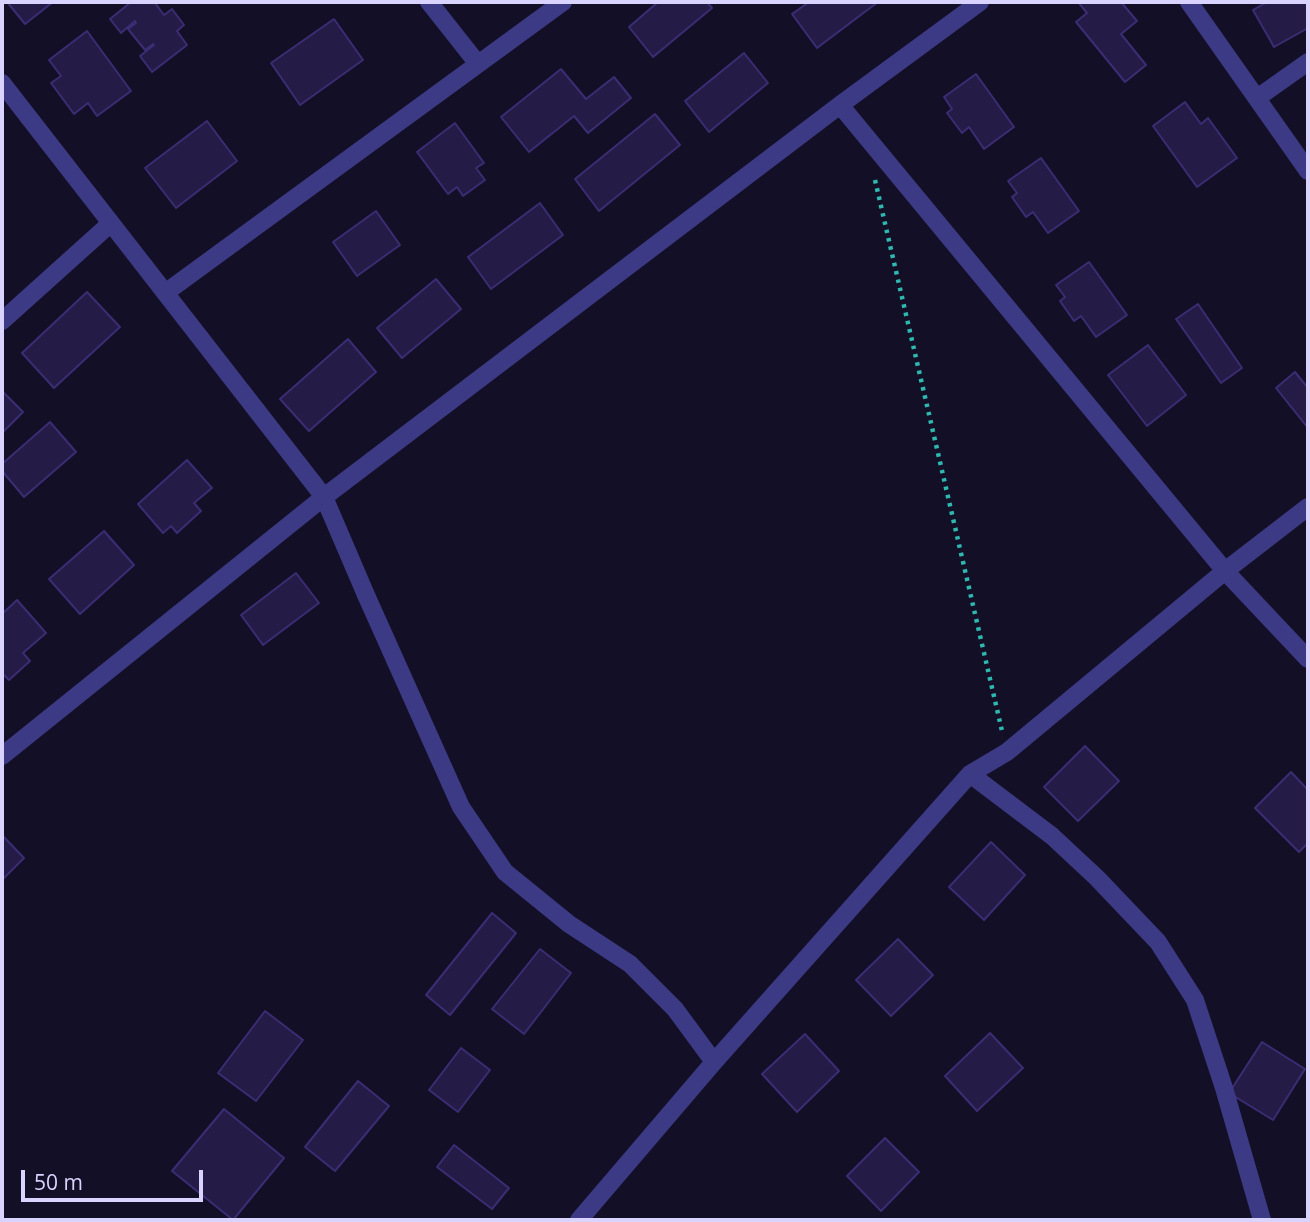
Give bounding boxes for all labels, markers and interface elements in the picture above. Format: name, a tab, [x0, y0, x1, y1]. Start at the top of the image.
scale bar	[24, 1156, 206, 1200]
text: 50 m	[34, 1168, 83, 1196]

